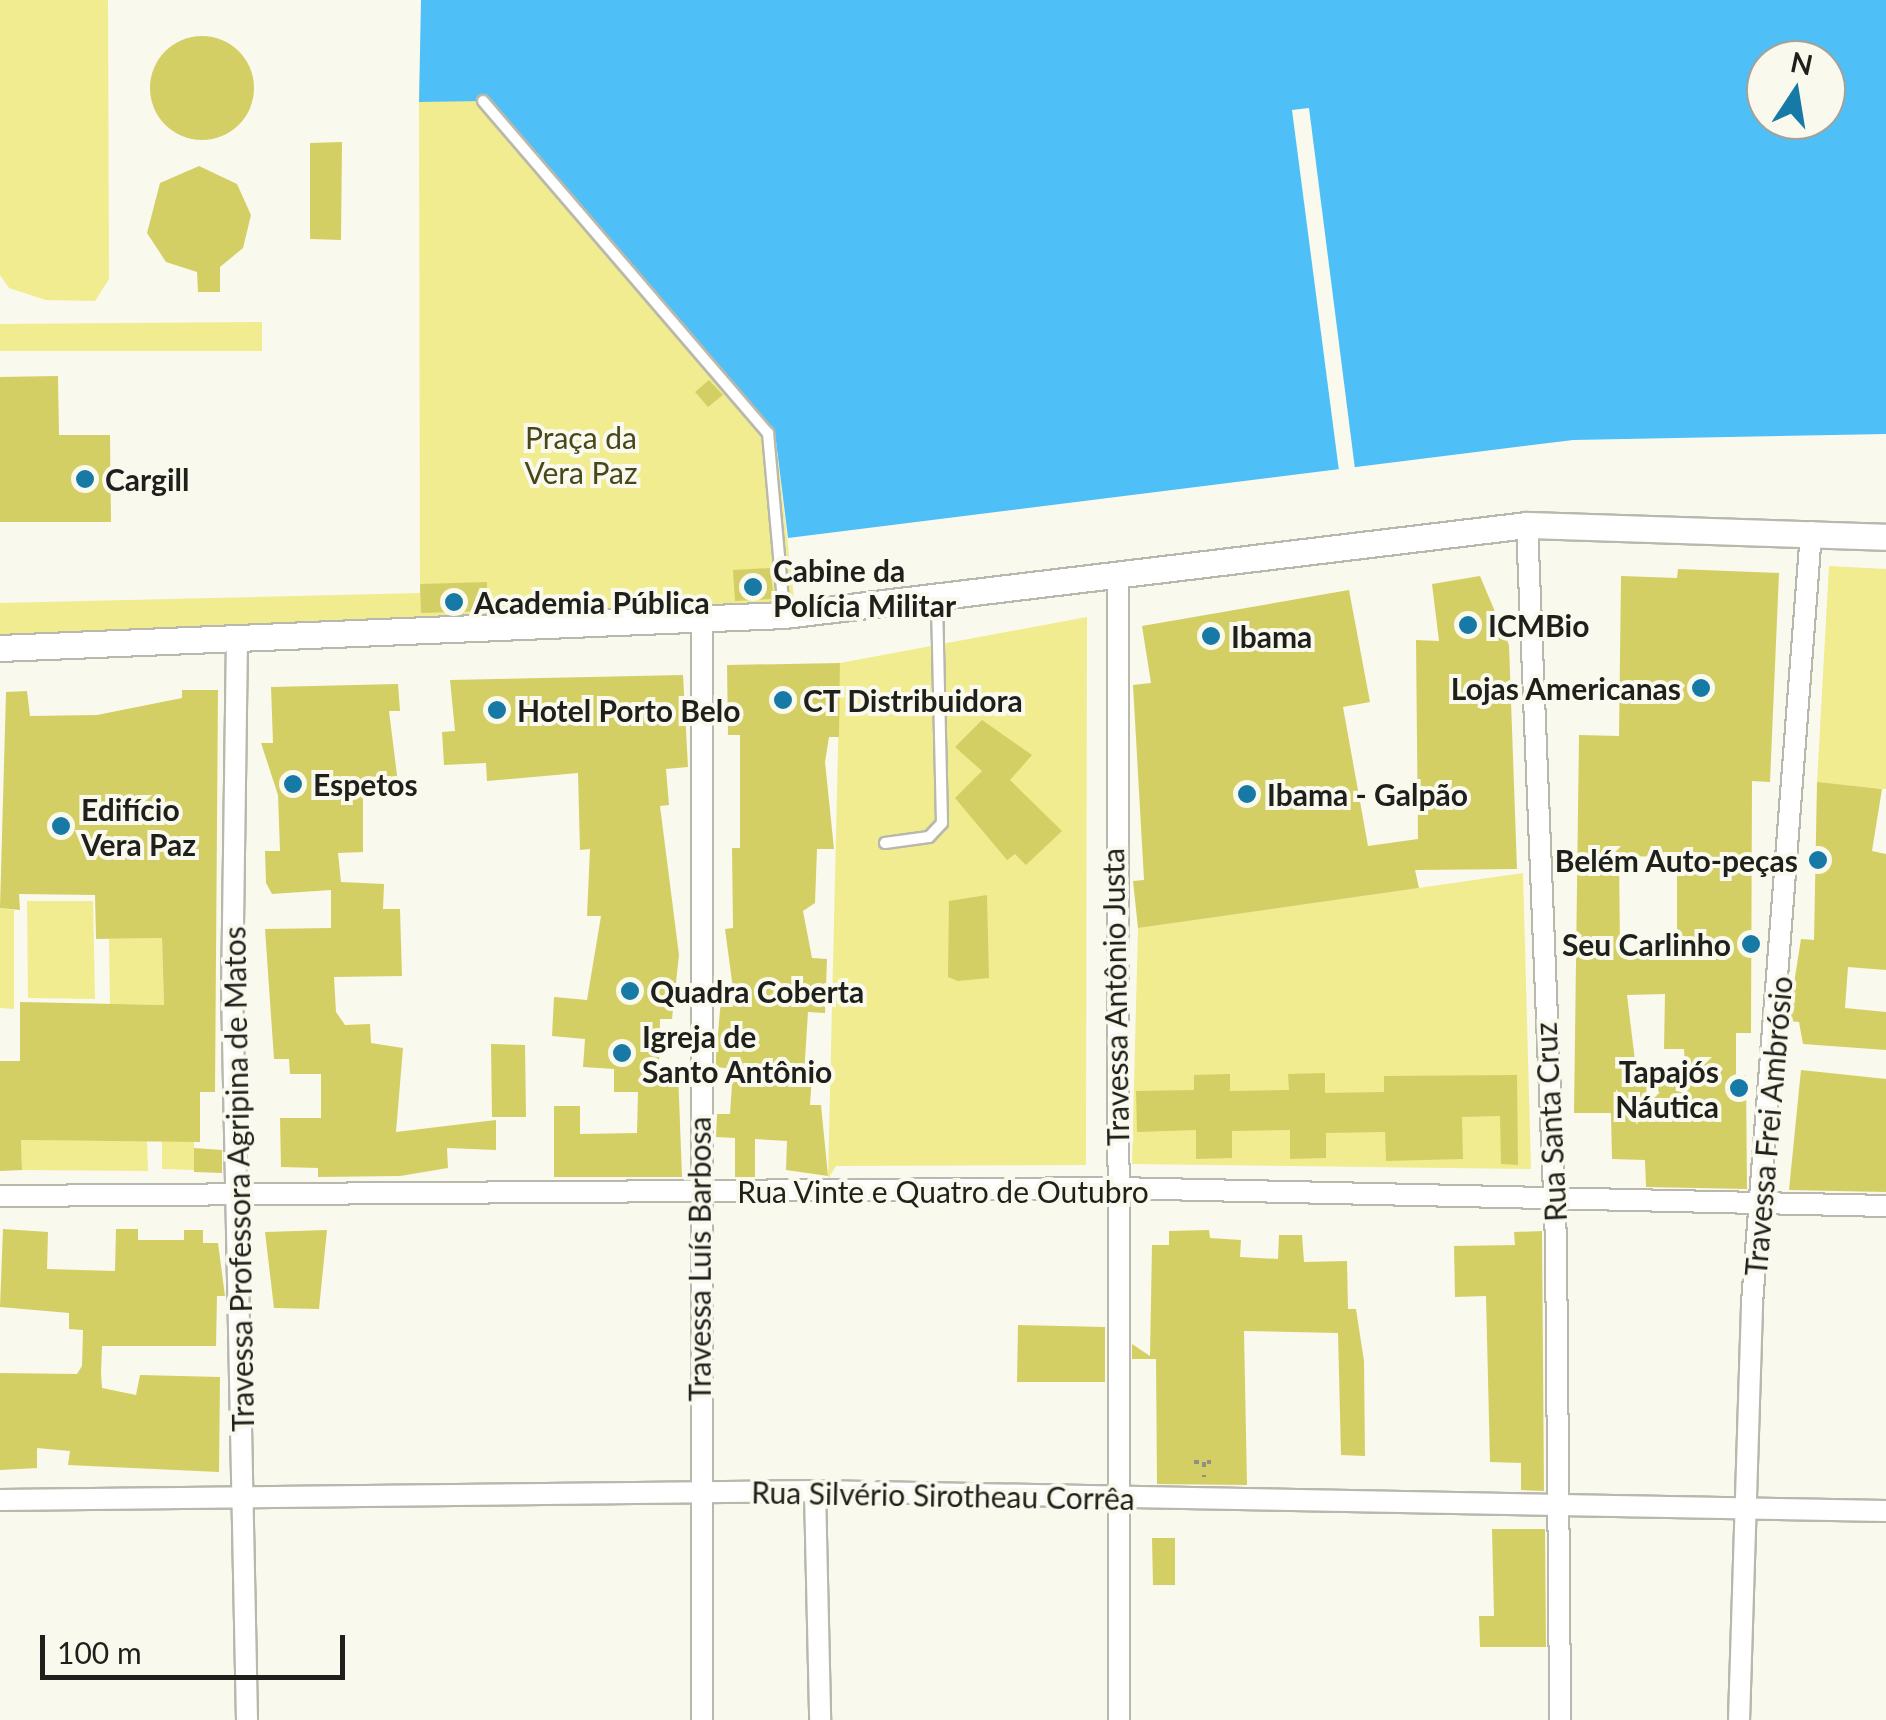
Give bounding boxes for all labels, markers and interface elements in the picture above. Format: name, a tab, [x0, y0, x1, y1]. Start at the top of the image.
north arrow	[1746, 40, 1846, 140]
text: N	[1788, 44, 1816, 81]
park label: Praça da Vera Paz	[524, 419, 638, 490]
place label: Cargill	[105, 461, 189, 497]
marker: Cargill	[74, 468, 96, 490]
place label: Cabine da Polícia Militar	[773, 552, 956, 622]
marker: Cabine da Polícia Militar	[742, 576, 764, 598]
place label: Academia Pública	[474, 584, 710, 620]
marker: Academia Pública	[443, 591, 465, 613]
place label: ICMBio	[1488, 607, 1589, 643]
marker: ICMBio	[1457, 614, 1479, 636]
place label: Ibama	[1231, 618, 1312, 654]
marker: Ibama	[1200, 625, 1222, 647]
place label: Lojas Americanas	[1450, 670, 1681, 706]
marker: Lojas Americanas	[1690, 677, 1712, 699]
place label: CT Distribuidora	[803, 682, 1024, 718]
marker: CT Distribuidora	[772, 689, 794, 711]
place label: Hotel Porto Belo	[517, 692, 740, 728]
marker: Hotel Porto Belo	[486, 699, 508, 721]
place label: Espetos	[313, 766, 418, 802]
marker: Espetos	[282, 773, 304, 795]
place label: Ibama - Galpão	[1267, 776, 1468, 812]
marker: Ibama - Galpão	[1236, 783, 1258, 805]
place label: Edifício Vera Paz	[81, 791, 196, 862]
marker: Edifício Vera Paz	[50, 815, 72, 837]
place label: Belém Auto-peças	[1554, 842, 1798, 878]
street label: Travessa Antônio Justa	[1094, 847, 1136, 1147]
marker: Belém Auto-peças	[1807, 849, 1829, 871]
street label: Travessa Professora Agripina de Matos	[216, 925, 260, 1433]
place label: Seu Carlinho	[1562, 926, 1731, 962]
marker: Seu Carlinho	[1740, 933, 1762, 955]
place label: Quadra Coberta	[650, 973, 864, 1009]
street label: Travessa Frei Ambrósio	[1737, 974, 1799, 1278]
marker: Quadra Coberta	[619, 980, 641, 1002]
place label: Igreja de Santo Antônio	[642, 1018, 833, 1088]
street label: Rua Santa Cruz	[1527, 1021, 1573, 1223]
marker: Igreja de Santo Antônio	[611, 1042, 633, 1064]
place label: Tapajós Náutica	[1615, 1053, 1719, 1124]
marker: Tapajós Náutica	[1728, 1077, 1750, 1099]
street label: Travessa Luís Barbosa	[681, 1117, 717, 1401]
street label: Rua Vinte e Quatro de Outubro	[737, 1173, 1149, 1209]
street label: Rua Silvério Sirotheau Corrêa	[751, 1474, 1135, 1516]
scale bar	[45, 1615, 350, 1677]
text: 100 m	[57, 1634, 142, 1670]

